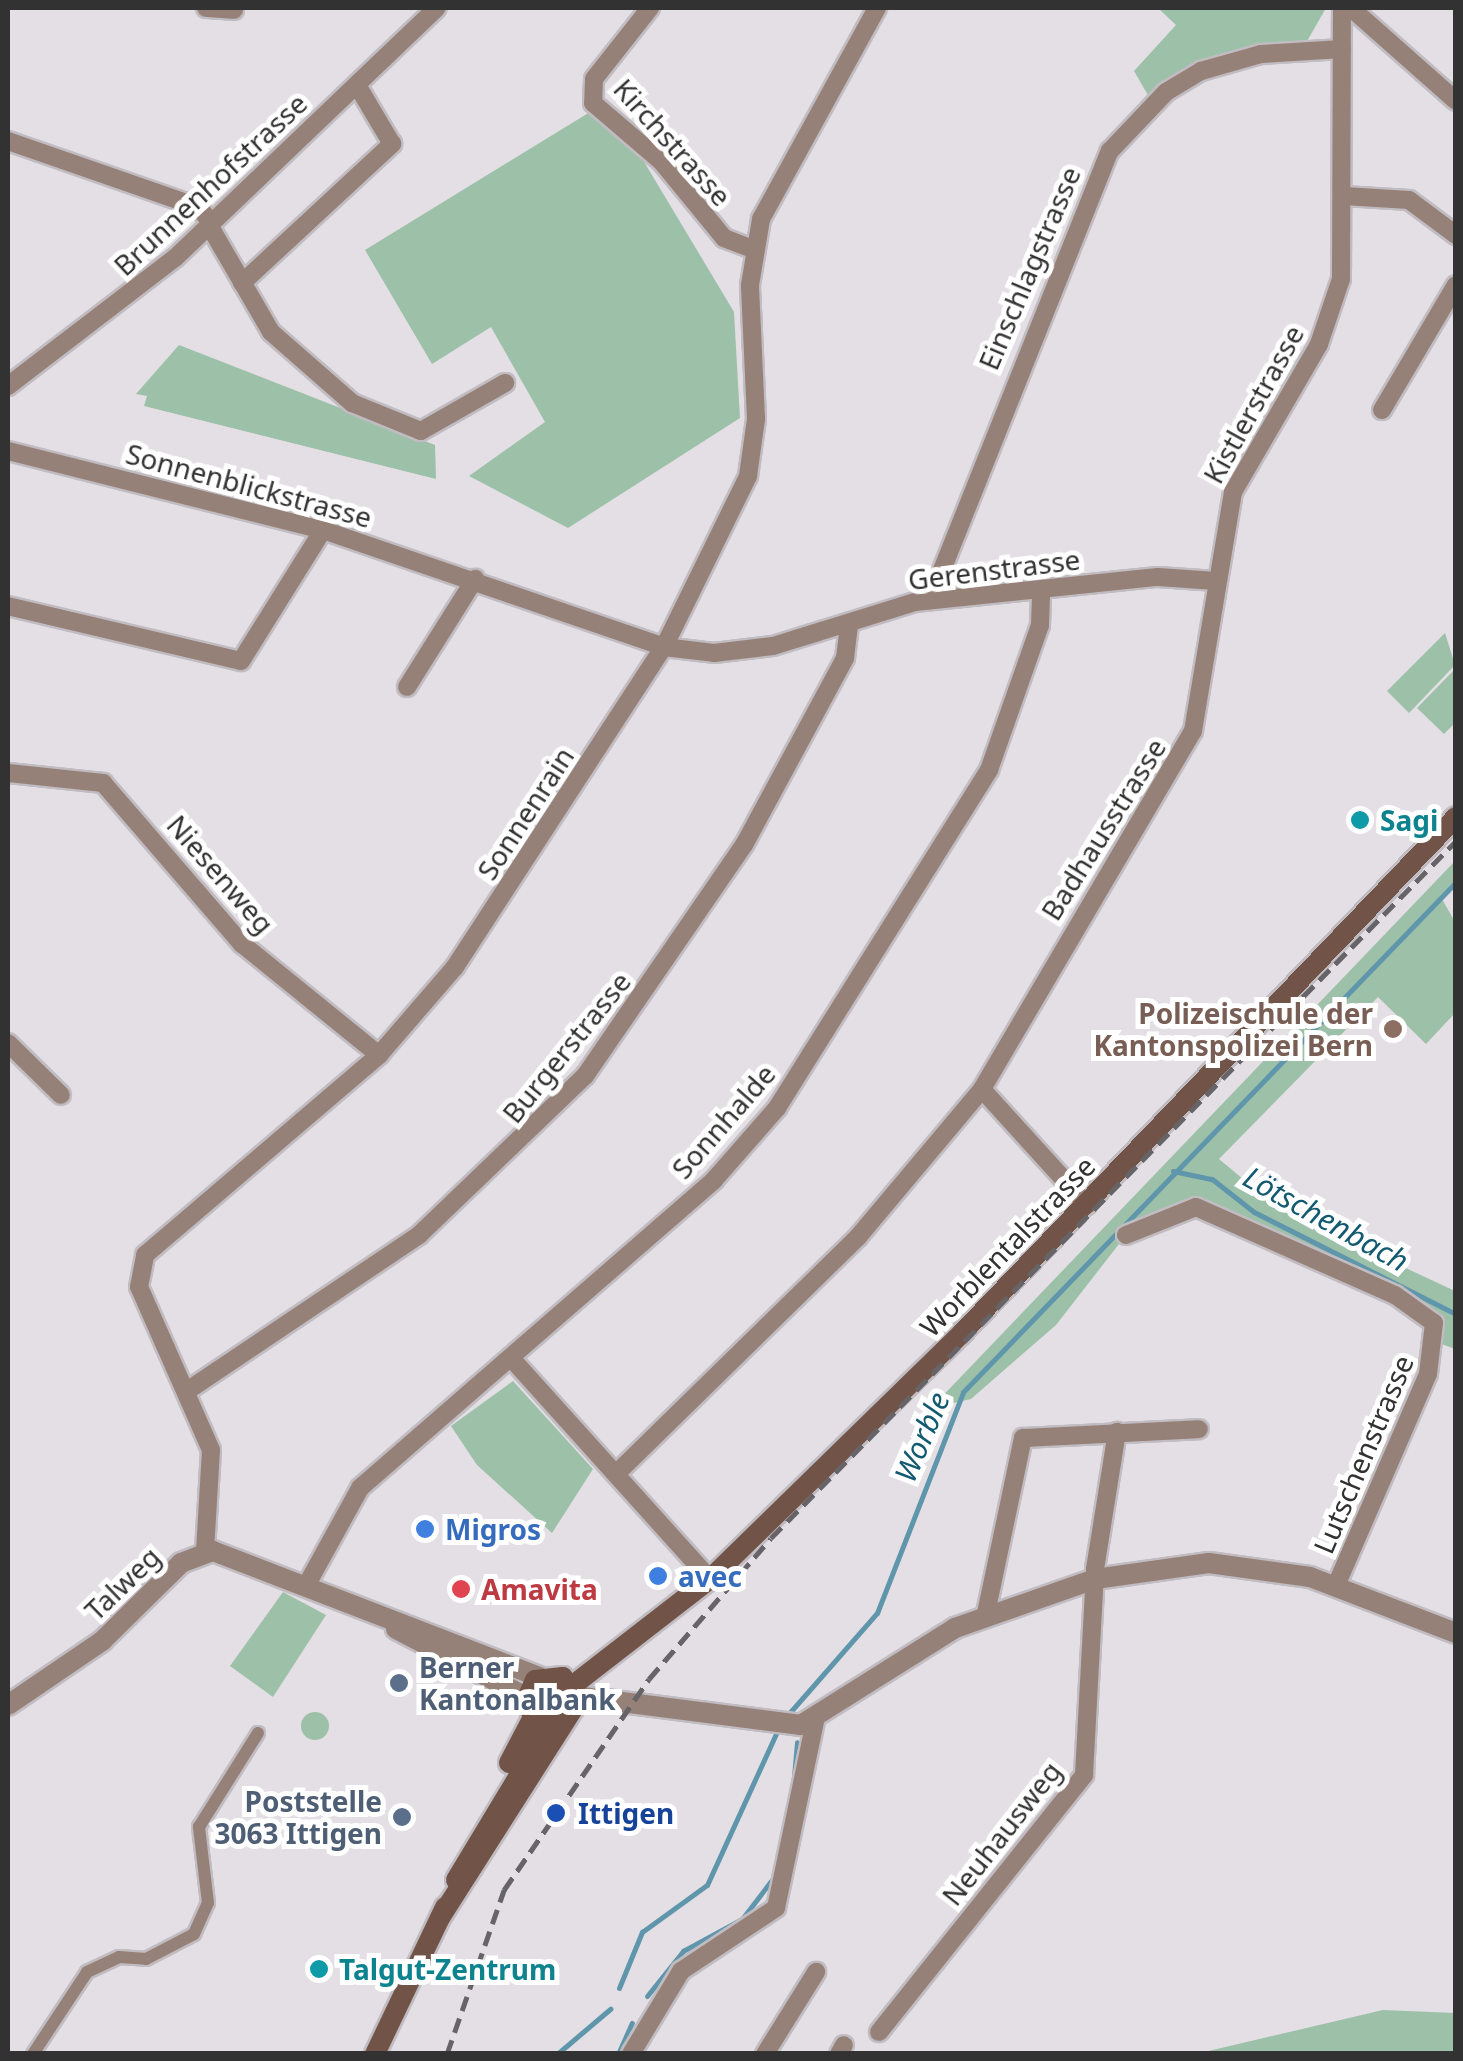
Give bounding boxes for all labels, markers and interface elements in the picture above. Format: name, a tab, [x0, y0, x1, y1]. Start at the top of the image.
street label: Kirchstrasse	[607, 72, 739, 212]
street label: Brunnenhofstrasse	[107, 86, 313, 282]
street label: Einschlagstrasse	[971, 161, 1087, 375]
street label: Kistlerstrasse	[1196, 319, 1310, 489]
street label: Sonnenblickstrasse	[122, 436, 376, 534]
street label: Gerenstrasse	[906, 542, 1082, 596]
street label: Badhausstrasse	[1034, 732, 1172, 926]
street label: Sonnenrain	[470, 740, 580, 886]
place label: Sagi	[1380, 803, 1438, 837]
street label: Niesenweg	[160, 808, 282, 940]
marker: Sagi	[1349, 809, 1371, 831]
street label: Burgerstrasse	[495, 965, 637, 1129]
place label: Polizeischule der Kantonspolizei Bern	[1093, 996, 1373, 1062]
marker: Polizeischule der Kantonspolizei Bern	[1382, 1018, 1404, 1040]
street label: Sonnhalde	[664, 1057, 782, 1185]
street label: Worblentalstrasse	[912, 1149, 1102, 1343]
water label: Lötschenbach	[1237, 1159, 1415, 1279]
street label: Lutschenstrasse	[1306, 1350, 1420, 1558]
water label: Worble	[887, 1387, 957, 1487]
place label: Migros	[445, 1512, 541, 1546]
marker: Migros	[414, 1518, 436, 1540]
street label: Talweg	[77, 1539, 167, 1627]
place label: avec	[678, 1559, 742, 1593]
marker: avec	[647, 1565, 669, 1587]
place label: Amavita	[481, 1572, 598, 1606]
marker: Amavita	[450, 1578, 472, 1600]
place label: Berner Kantonalbank	[419, 1650, 616, 1716]
marker: Berner Kantonalbank	[388, 1672, 410, 1694]
street label: Neuhausweg	[934, 1754, 1068, 1912]
place label: Poststelle 3063 Ittigen	[214, 1784, 382, 1850]
place label: Ittigen	[578, 1796, 674, 1830]
marker: Ittigen	[543, 1800, 569, 1826]
marker: Poststelle 3063 Ittigen	[391, 1806, 413, 1828]
place label: Talgut-Zentrum	[339, 1952, 556, 1986]
marker: Talgut-Zentrum	[308, 1958, 330, 1980]

